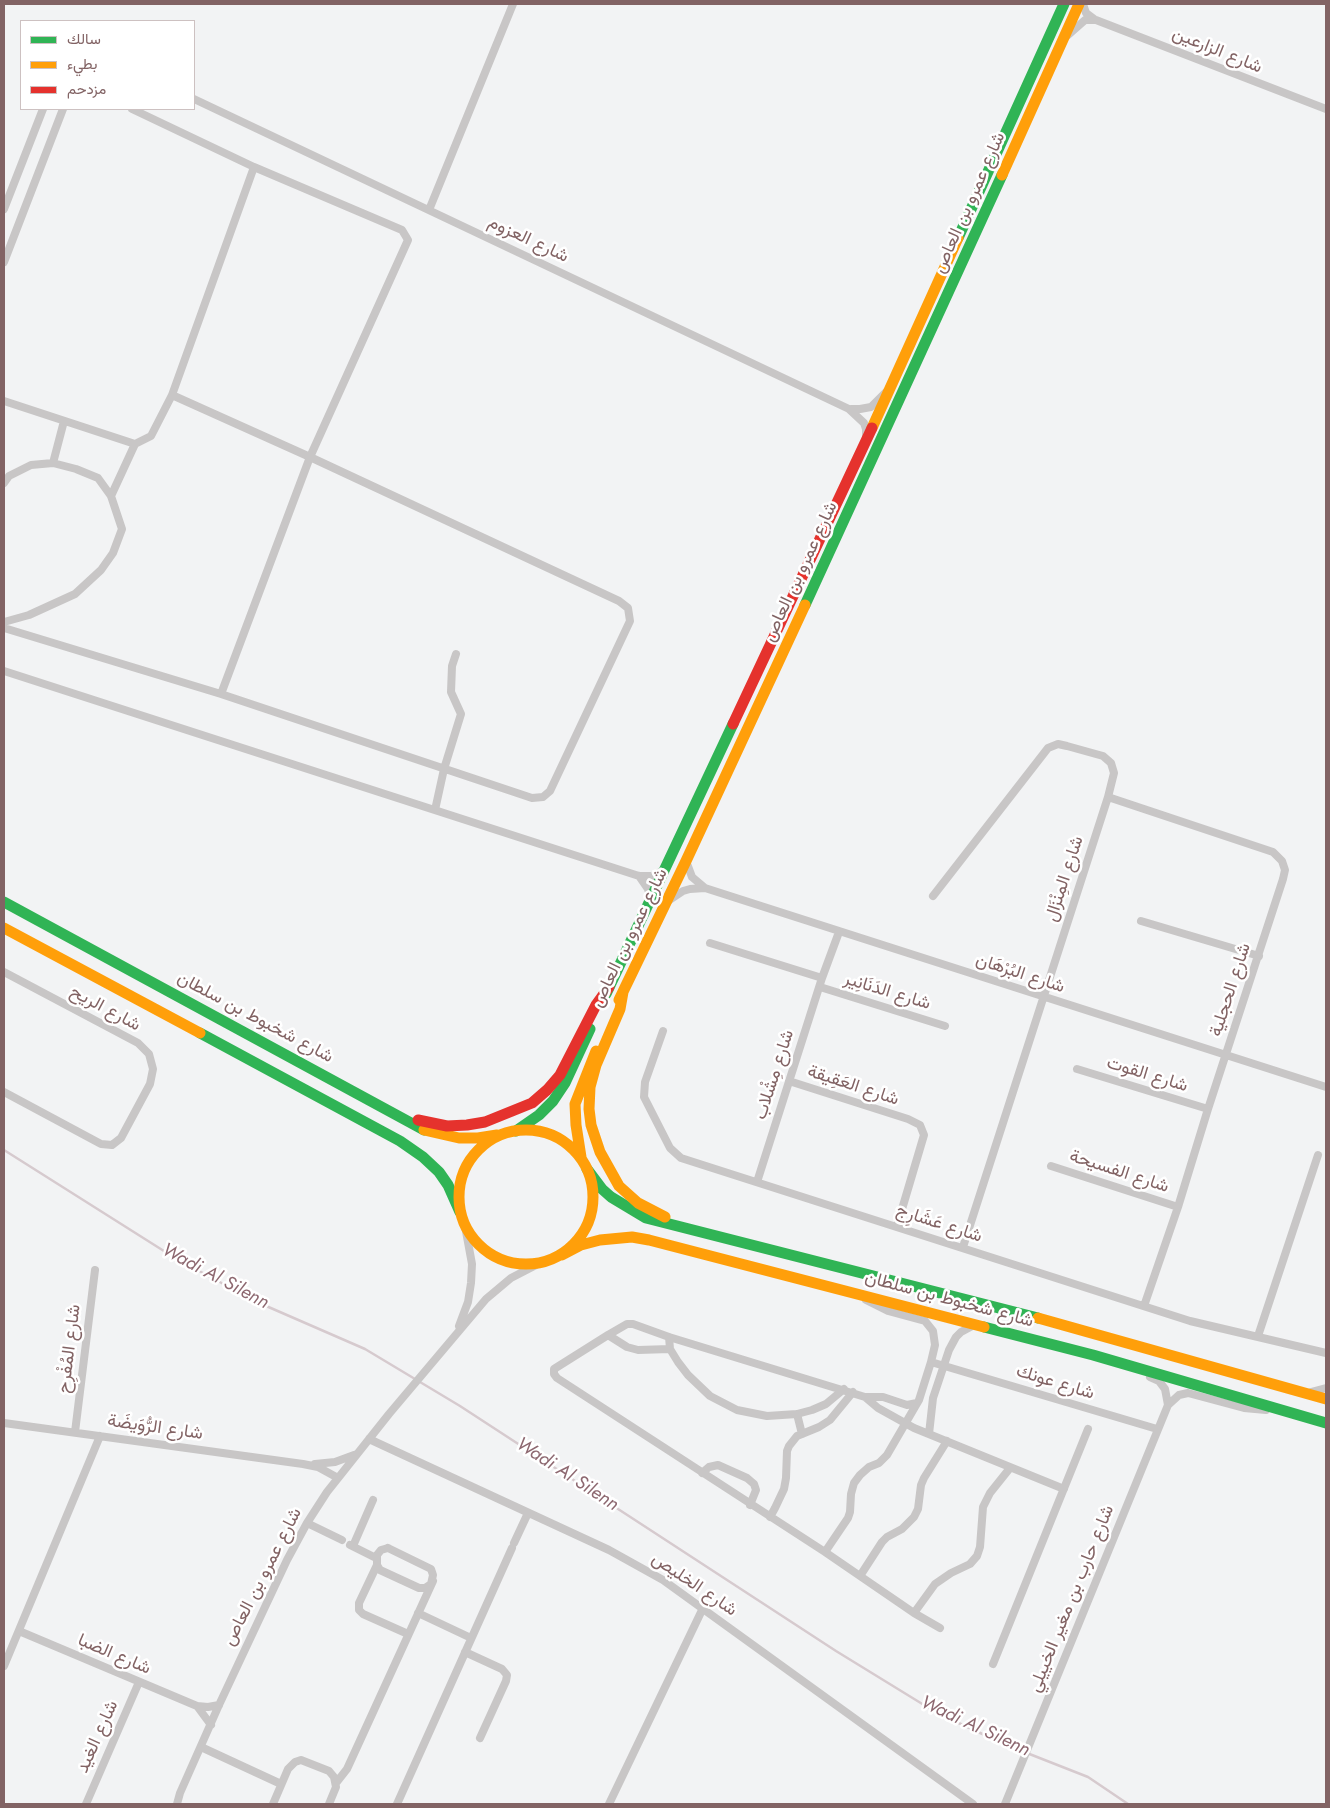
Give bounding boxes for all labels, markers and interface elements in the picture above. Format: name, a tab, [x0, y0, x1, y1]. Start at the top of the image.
legend	[20, 20, 195, 110]
street label: شارع الزارعين	[1169, 23, 1265, 79]
text: سالك	[67, 28, 101, 50]
text: بطيء	[67, 53, 97, 75]
text: مزدحم	[67, 78, 106, 100]
street label: شارع عمرو بن العاص	[929, 129, 1011, 277]
street label: شارع العزوم	[484, 212, 572, 268]
street label: شارع عمرو بن العاص	[759, 499, 843, 645]
street label: شارع المِنْزَال	[1041, 833, 1089, 925]
street label: شارع عمرو بن العاص	[587, 865, 673, 1011]
street label: شارع الحجلية	[1206, 940, 1256, 1040]
street label: شارع البُرْهَان	[973, 949, 1067, 999]
street label: شارع شخبوط بن سلطان	[173, 968, 337, 1068]
street label: شارع الدَنَانِير	[841, 969, 933, 1015]
street label: شارع الريح	[66, 981, 144, 1037]
street label: شارع مِشْلاب	[750, 1027, 800, 1123]
street label: شارع القوت	[1104, 1052, 1190, 1098]
street label: شارع العَقِيقة	[804, 1061, 902, 1111]
street label: شارع الفسيحة	[1067, 1146, 1171, 1198]
street label: شارع عَشَارِج	[893, 1200, 985, 1248]
water label: Wadi Al Silenn	[158, 1239, 272, 1315]
street label: شارع شخبوط بن سلطان	[862, 1267, 1036, 1333]
street label: شارع المُفْرِح	[54, 1303, 86, 1395]
street label: شارع عونك	[1013, 1361, 1097, 1405]
street label: شارع الرُّوَيضَة	[106, 1411, 204, 1445]
water label: Wadi Al Silenn	[511, 1433, 623, 1517]
street label: شارع حارب بن مغير الخييلي	[1025, 1502, 1119, 1696]
street label: شارع عمرو بن العاص	[219, 1504, 307, 1650]
street label: شارع الخليص	[647, 1549, 741, 1621]
street label: شارع الضبا	[74, 1630, 154, 1680]
water label: Wadi Al Silenn	[917, 1692, 1033, 1762]
street label: شارع الغيد	[72, 1697, 124, 1777]

